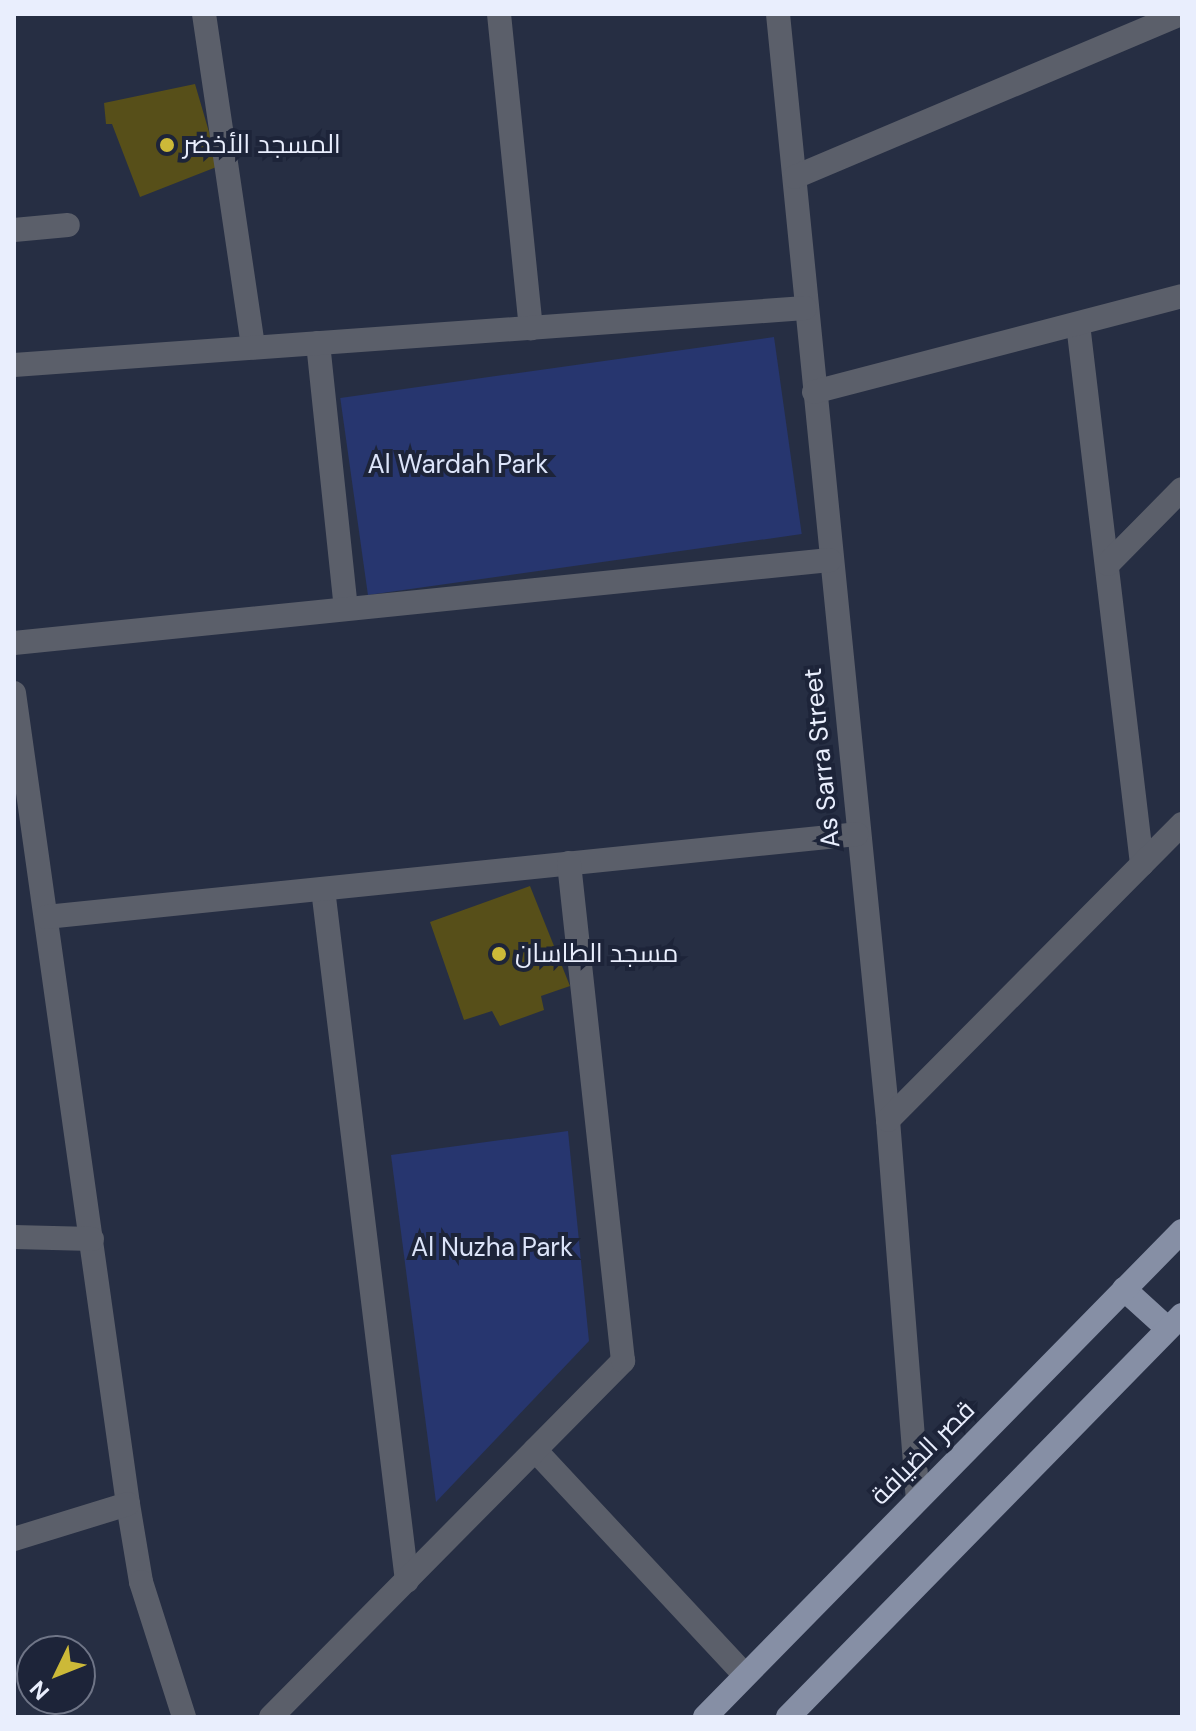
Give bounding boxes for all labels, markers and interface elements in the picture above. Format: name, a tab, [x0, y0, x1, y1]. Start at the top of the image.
place label: المسجد الأخضر	[183, 129, 341, 161]
marker: المسجد الأخضر	[158, 136, 176, 154]
park label: Al Wardah Park	[368, 449, 548, 481]
street label: As Sarra Street	[797, 667, 847, 849]
place label: مسجد الطاسان	[515, 938, 678, 970]
marker: مسجد الطاسان	[490, 945, 508, 963]
park label: Al Nuzha Park	[411, 1232, 573, 1264]
street label: قصر الضيافة	[865, 1395, 981, 1511]
north arrow	[16, 1635, 96, 1715]
text: N	[23, 1675, 56, 1706]

